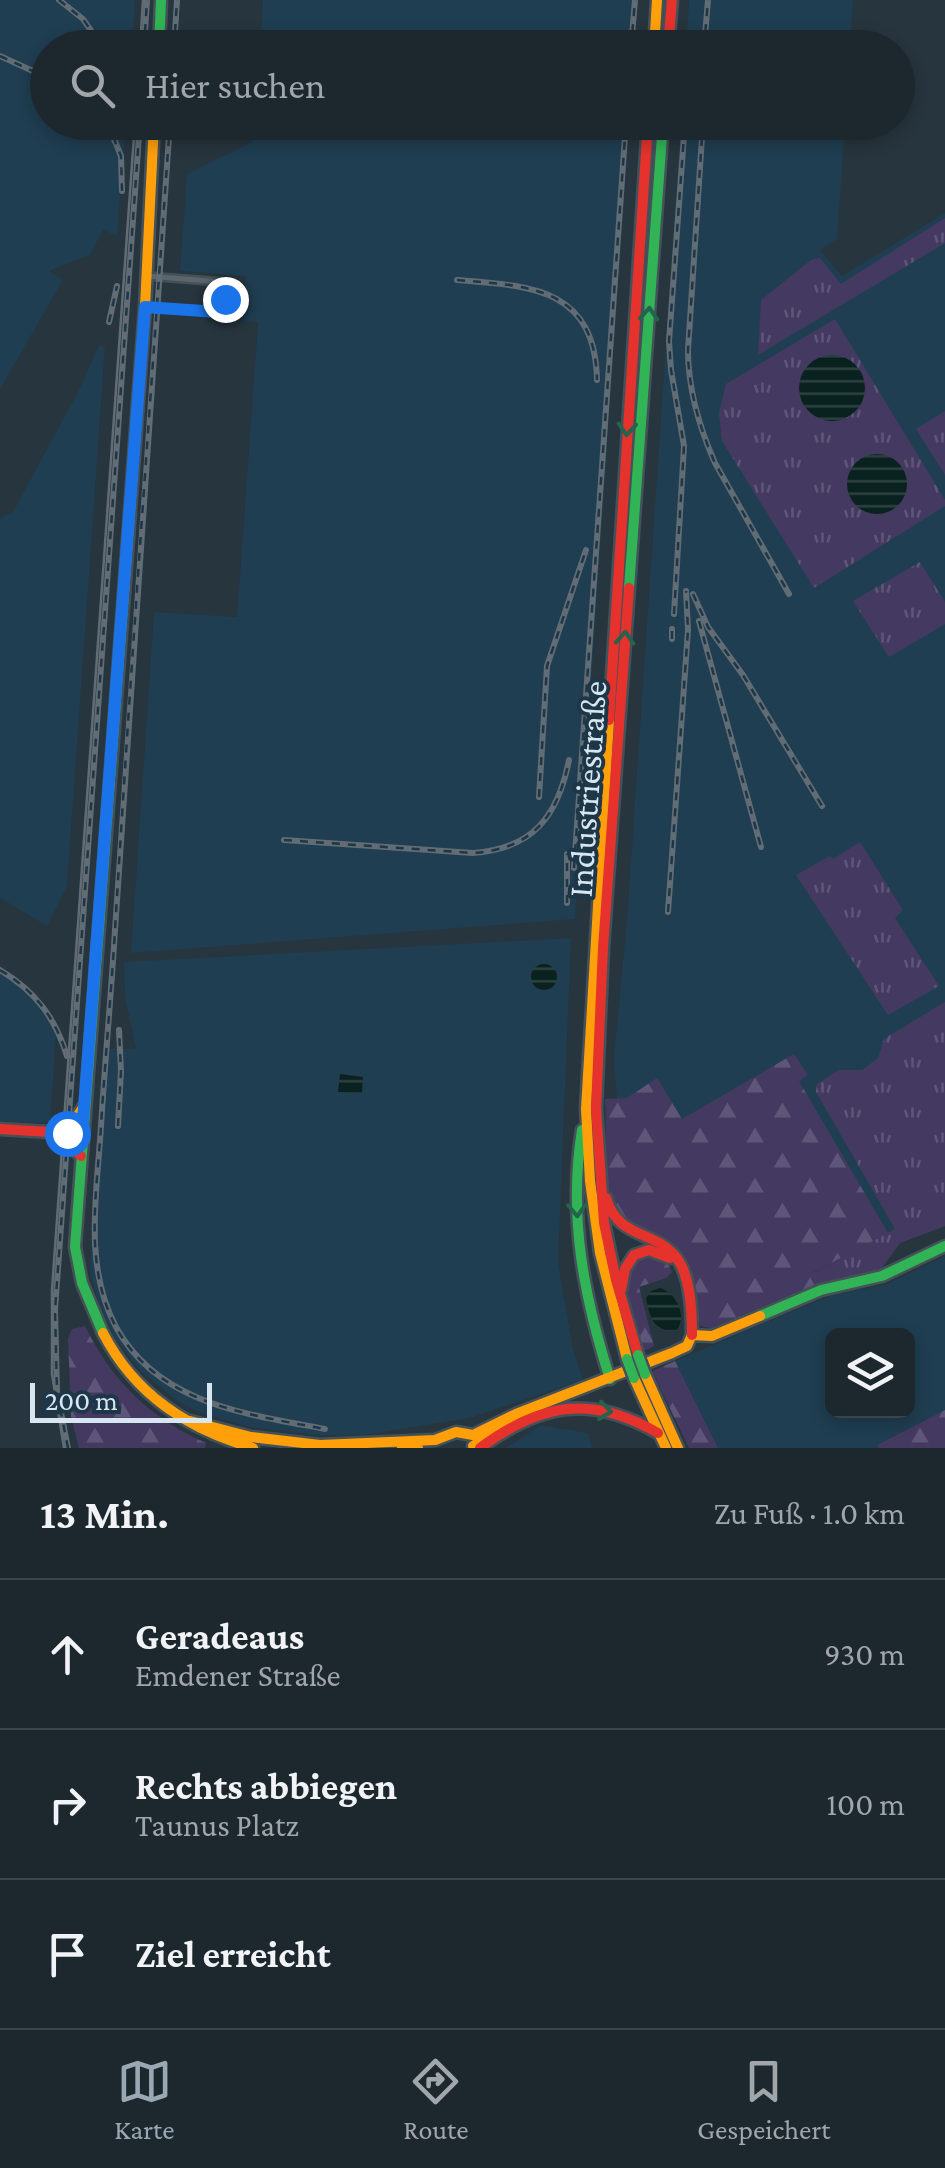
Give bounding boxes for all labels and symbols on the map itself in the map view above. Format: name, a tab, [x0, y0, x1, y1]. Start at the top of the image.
route end	[203, 277, 249, 323]
one-way arrow	[638, 305, 659, 321]
one-way arrow	[617, 422, 638, 438]
one-way arrow	[614, 629, 635, 645]
street label: Industriestraße	[560, 680, 615, 899]
route start	[45, 1111, 91, 1157]
one-way arrow	[566, 1203, 587, 1219]
scale bar	[30, 1378, 212, 1422]
one-way arrow	[597, 1400, 613, 1421]

